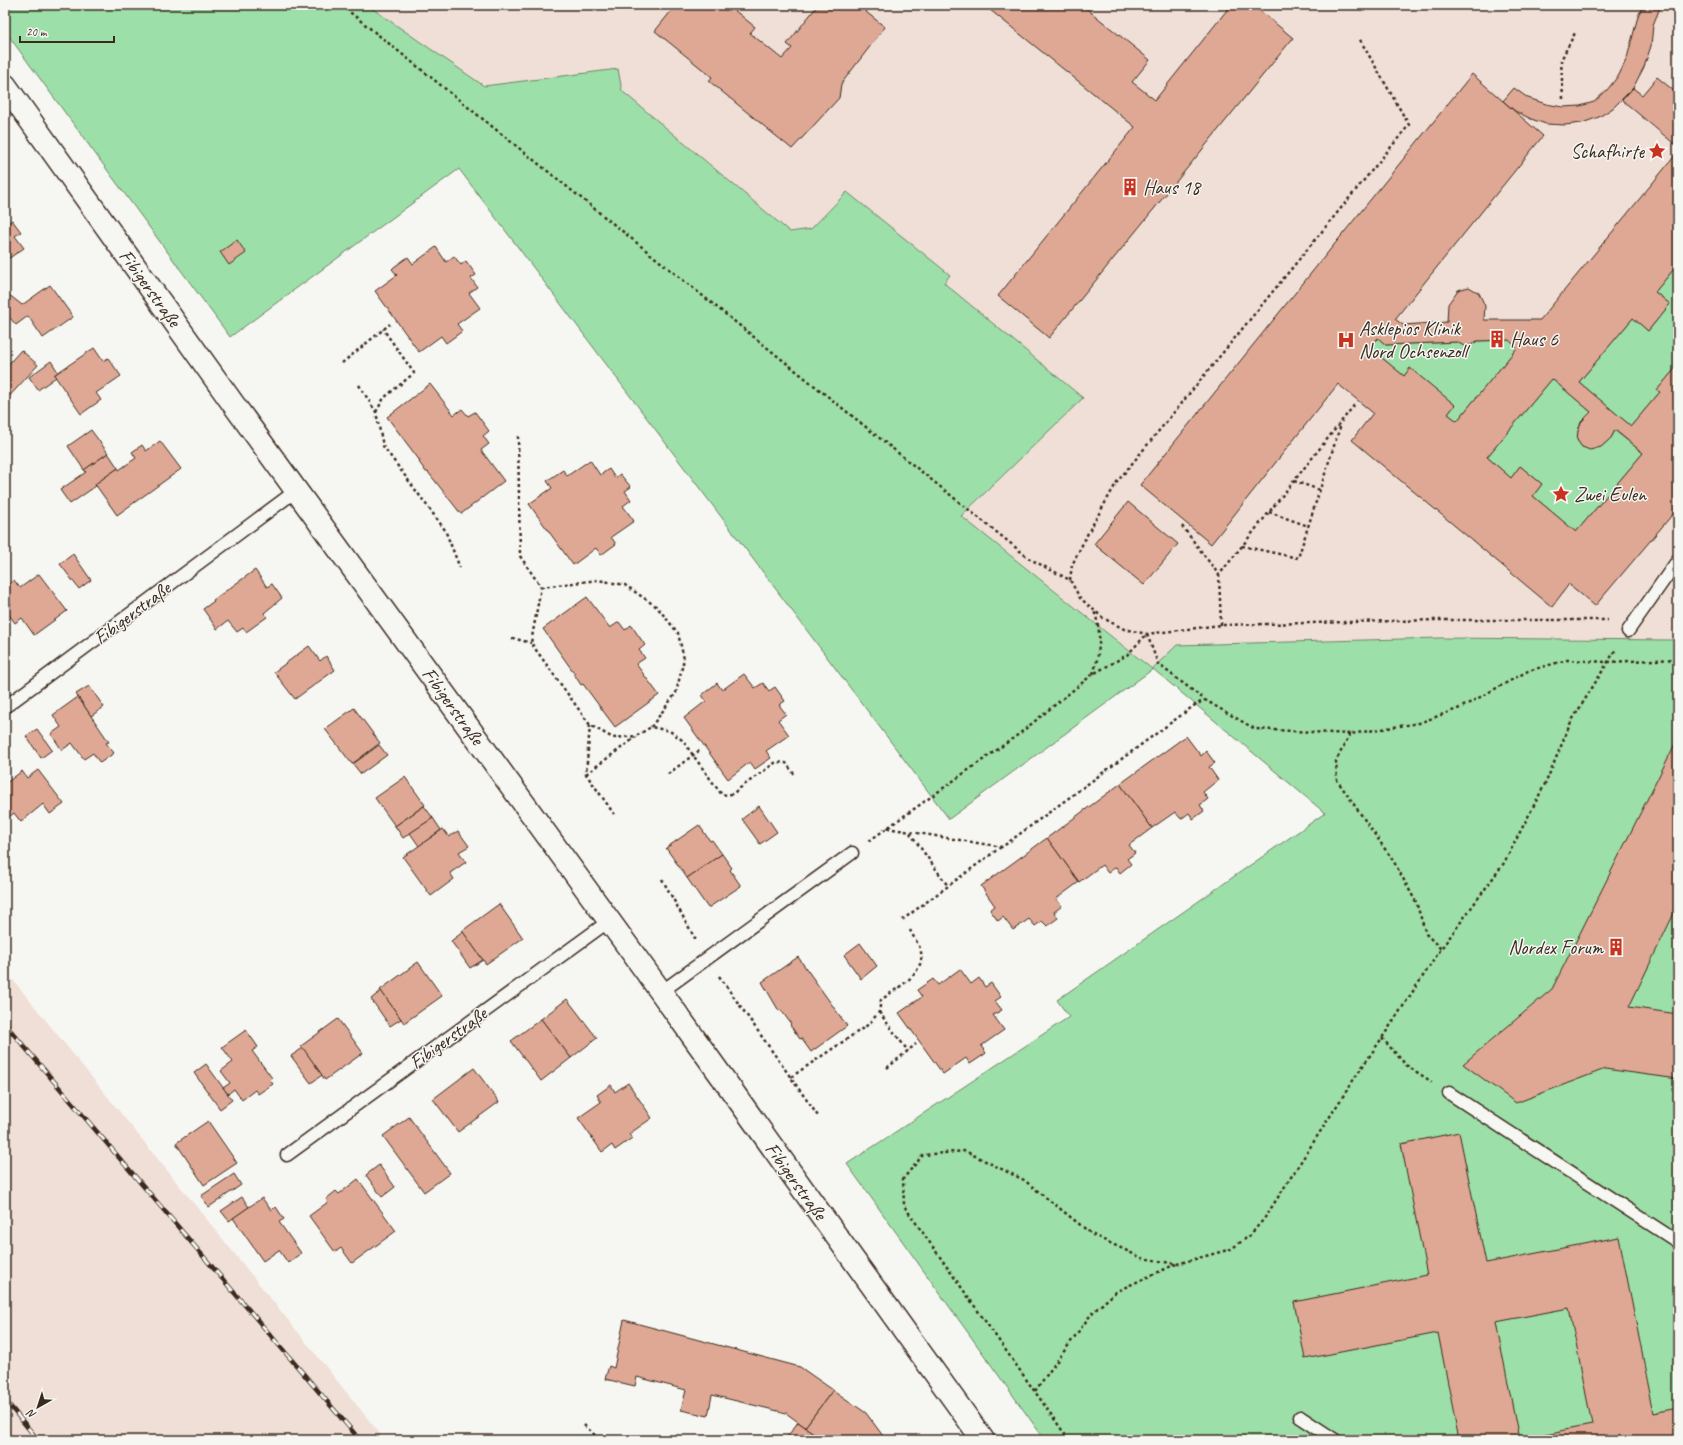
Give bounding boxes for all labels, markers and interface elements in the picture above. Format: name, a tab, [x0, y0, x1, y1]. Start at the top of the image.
scale bar	[20, 18, 114, 44]
text: 20 m	[26, 24, 48, 40]
place label: Schafhirte	[1571, 139, 1645, 164]
place icon: Schafhirte	[1647, 141, 1667, 161]
place label: Haus 18	[1143, 175, 1202, 200]
building icon: Haus 18	[1120, 177, 1140, 197]
street label: Fibigerstraße	[113, 244, 187, 333]
place label: Asklepios Klinik Nord Ochsenzoll	[1359, 316, 1471, 364]
place label: Haus 6	[1510, 327, 1559, 352]
building icon: Haus 6	[1487, 329, 1507, 349]
hospital icon: Asklepios Klinik Nord Ochsenzoll	[1336, 330, 1356, 350]
place label: Zwei Eulen	[1574, 482, 1647, 507]
place icon: Zwei Eulen	[1551, 484, 1571, 504]
street label: Fibigerstraße	[88, 575, 177, 650]
street label: Fibigerstraße	[416, 662, 490, 751]
place label: Nordex Forum	[1508, 935, 1605, 960]
building icon: Nordex Forum	[1606, 937, 1626, 957]
street label: Fibigerstraße	[404, 1001, 493, 1075]
street label: Fibigerstraße	[759, 1137, 833, 1226]
north arrow	[18, 1387, 58, 1427]
text: N	[23, 1406, 39, 1422]

